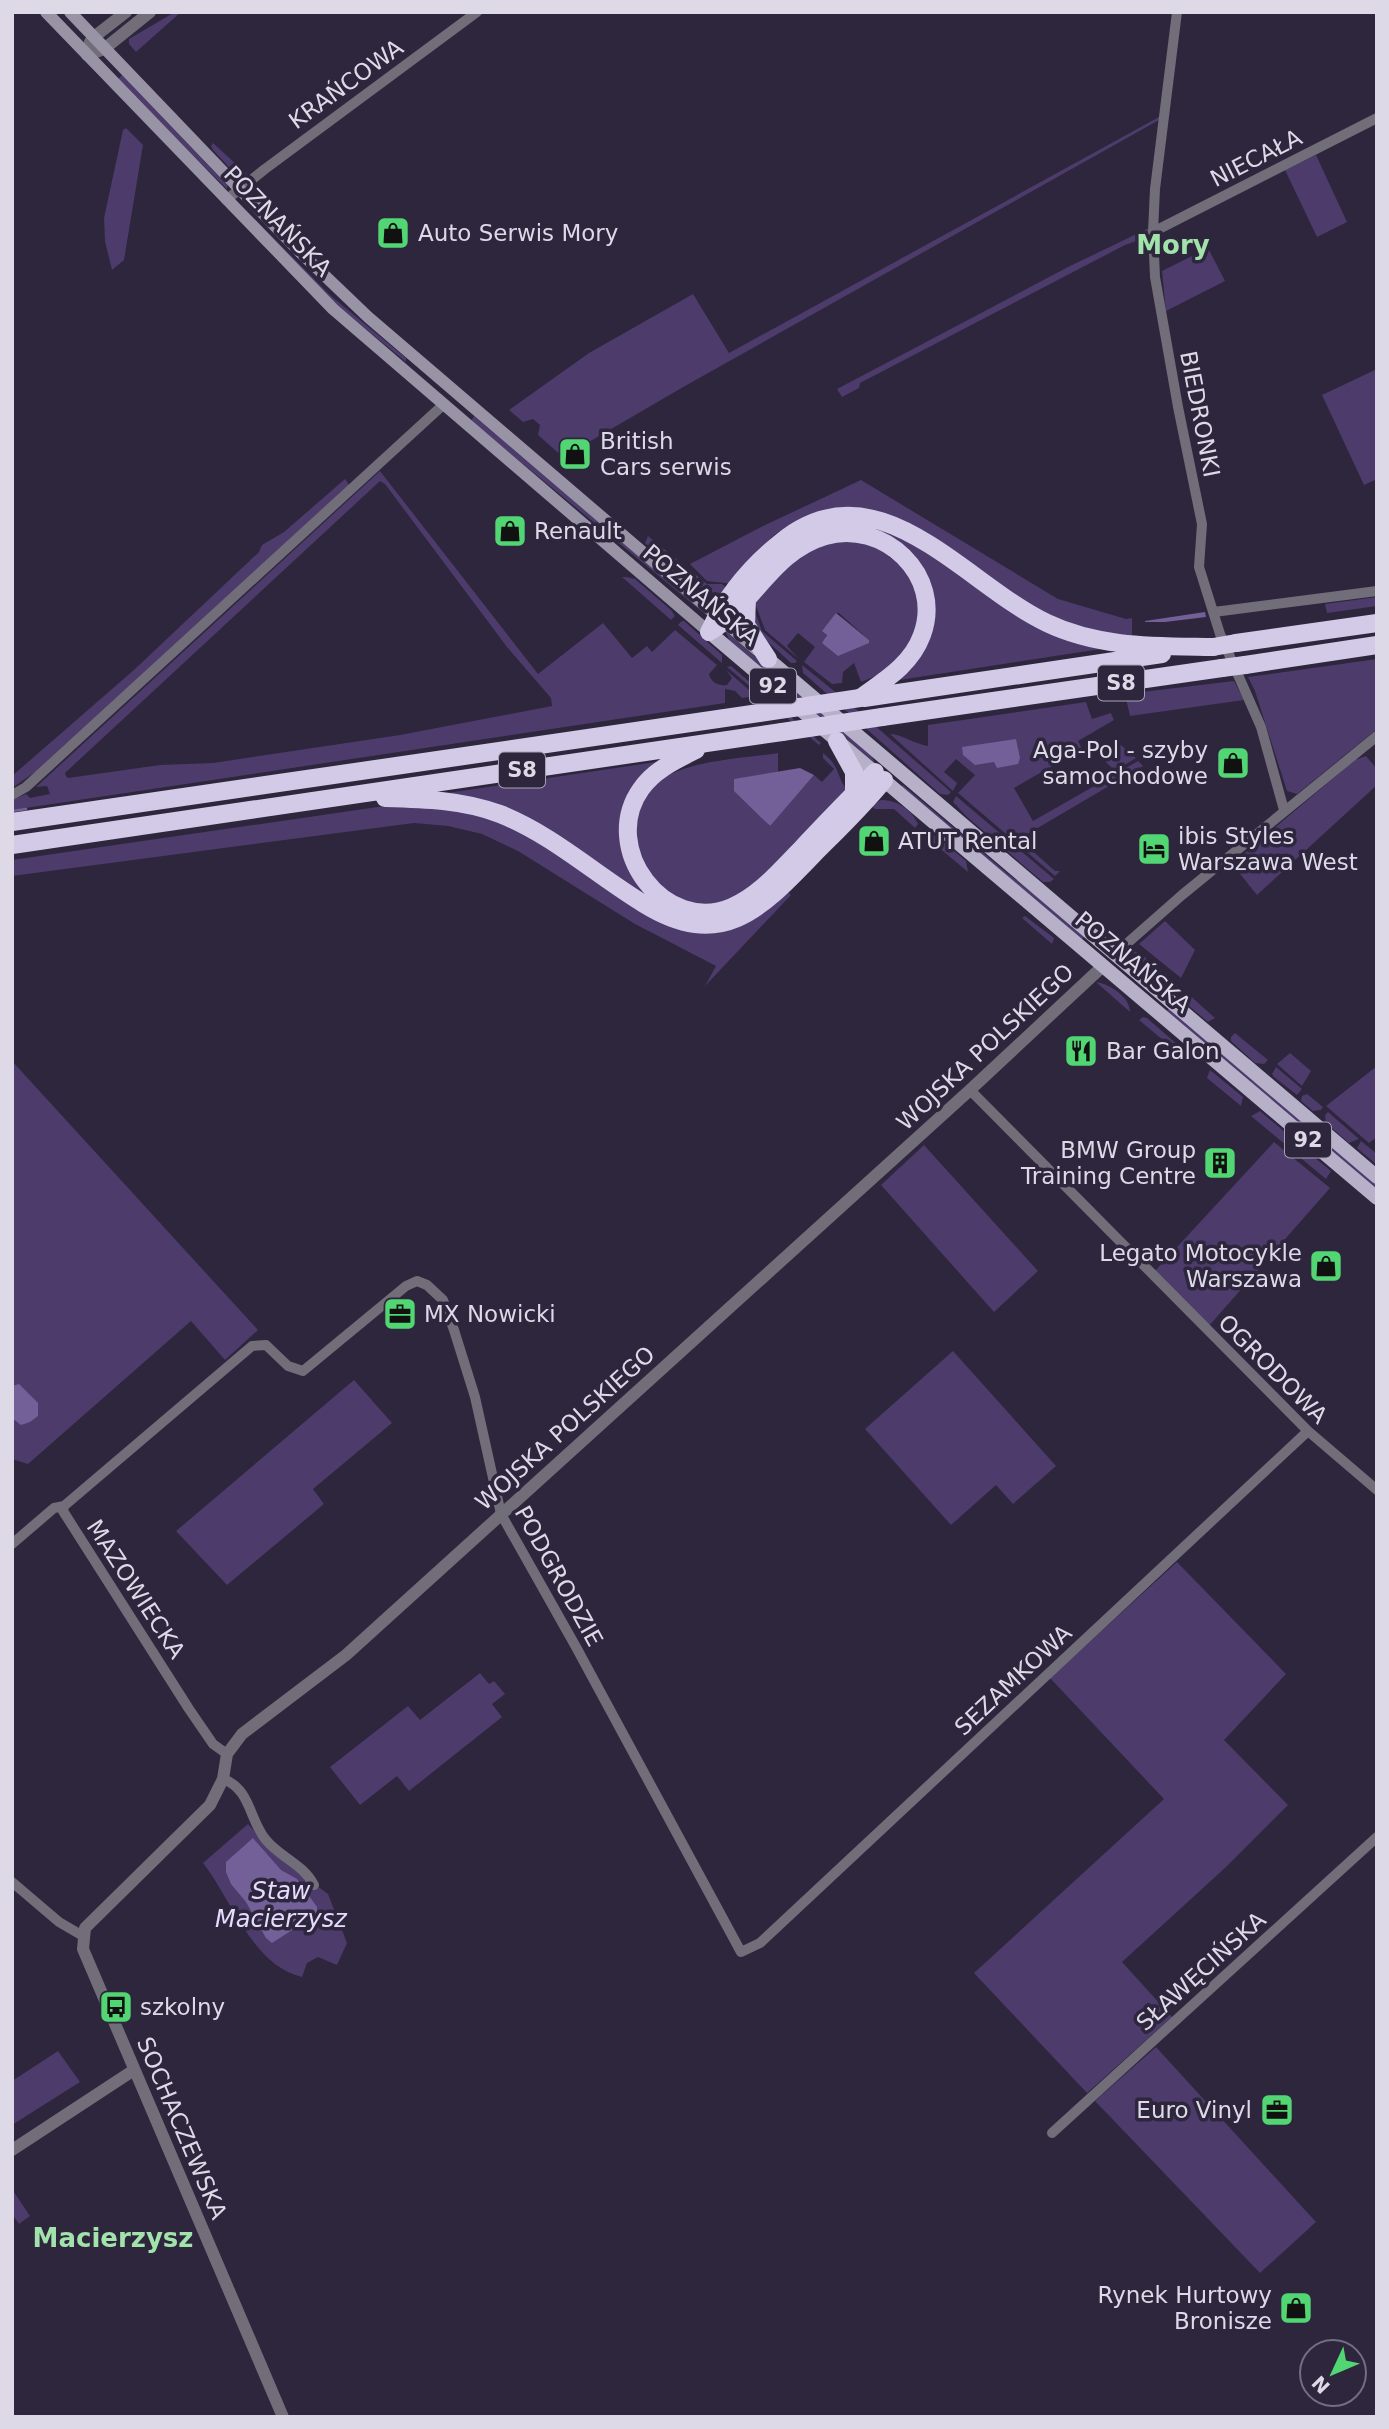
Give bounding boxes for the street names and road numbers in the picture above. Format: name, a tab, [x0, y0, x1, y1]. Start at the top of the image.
street label: KRAŃCOWA	[283, 33, 408, 134]
street label: NIECAŁA	[1206, 124, 1306, 192]
street label: POZNAŃSKA	[219, 160, 338, 282]
street label: BIEDRONKI	[1175, 349, 1225, 479]
street label: POZNAŃSKA	[638, 538, 765, 651]
road number: S8	[1098, 666, 1144, 700]
road number: 92	[750, 668, 796, 704]
road number: S8	[499, 752, 545, 788]
street label: POZNAŃSKA	[1070, 905, 1197, 1018]
street label: WOJSKA POLSKIEGO	[891, 958, 1079, 1136]
road number: 92	[1285, 1122, 1331, 1158]
street label: OGRODOWA	[1213, 1309, 1333, 1429]
street label: WOJSKA POLSKIEGO	[470, 1341, 660, 1515]
street label: PODGRODZIE	[510, 1501, 608, 1651]
street label: MAZOWIECKA	[82, 1515, 191, 1663]
street label: SEZAMKOWA	[949, 1619, 1077, 1741]
street label: SŁAWĘCIŃSKA	[1131, 1905, 1271, 2036]
street label: SOCHACZEWSKA	[132, 2033, 232, 2223]

